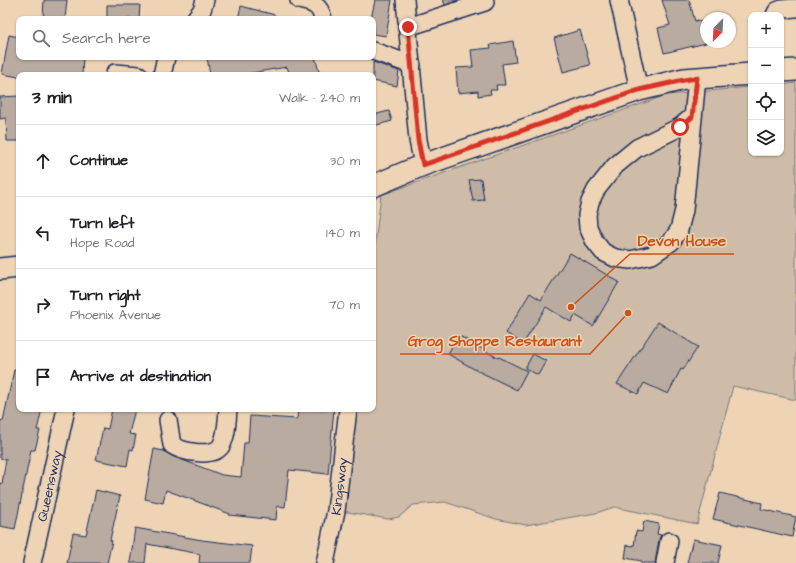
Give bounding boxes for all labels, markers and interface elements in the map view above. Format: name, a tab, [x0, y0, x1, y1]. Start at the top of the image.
north arrow	[700, 12, 736, 48]
map controls	[748, 12, 784, 156]
button: +	[748, 12, 784, 48]
search box	[16, 16, 376, 60]
route end	[399, 18, 417, 36]
icon: search	[30, 27, 52, 49]
text: Search here	[62, 28, 151, 49]
button: −	[748, 48, 784, 84]
button: locate	[748, 84, 784, 120]
text: 3 min	[32, 86, 72, 110]
text: Walk · 240 m	[279, 89, 360, 107]
route start	[671, 118, 689, 136]
button: layers	[748, 120, 784, 156]
icon: ahead	[32, 150, 54, 172]
text: Continue	[70, 150, 128, 171]
text: 30 m	[330, 152, 360, 170]
text: Turn left	[70, 213, 134, 234]
icon: left	[32, 222, 54, 244]
text: 140 m	[326, 224, 360, 242]
callout: Devon House	[630, 227, 734, 254]
text: Devon House	[638, 231, 726, 252]
text: Hope Road	[70, 234, 135, 252]
text: Turn right	[70, 285, 141, 306]
icon: right	[32, 294, 54, 316]
text: 70 m	[328, 296, 360, 314]
text: Phoenix Avenue	[70, 306, 161, 324]
callout: Grog Shoppe Restaurant	[400, 327, 590, 354]
text: Grog Shoppe Restaurant	[408, 331, 583, 354]
icon: arrive	[32, 366, 54, 388]
text: Arrive at destination	[70, 366, 211, 387]
street label: Queensway	[32, 448, 68, 524]
street label: Kingsway	[327, 456, 353, 516]

